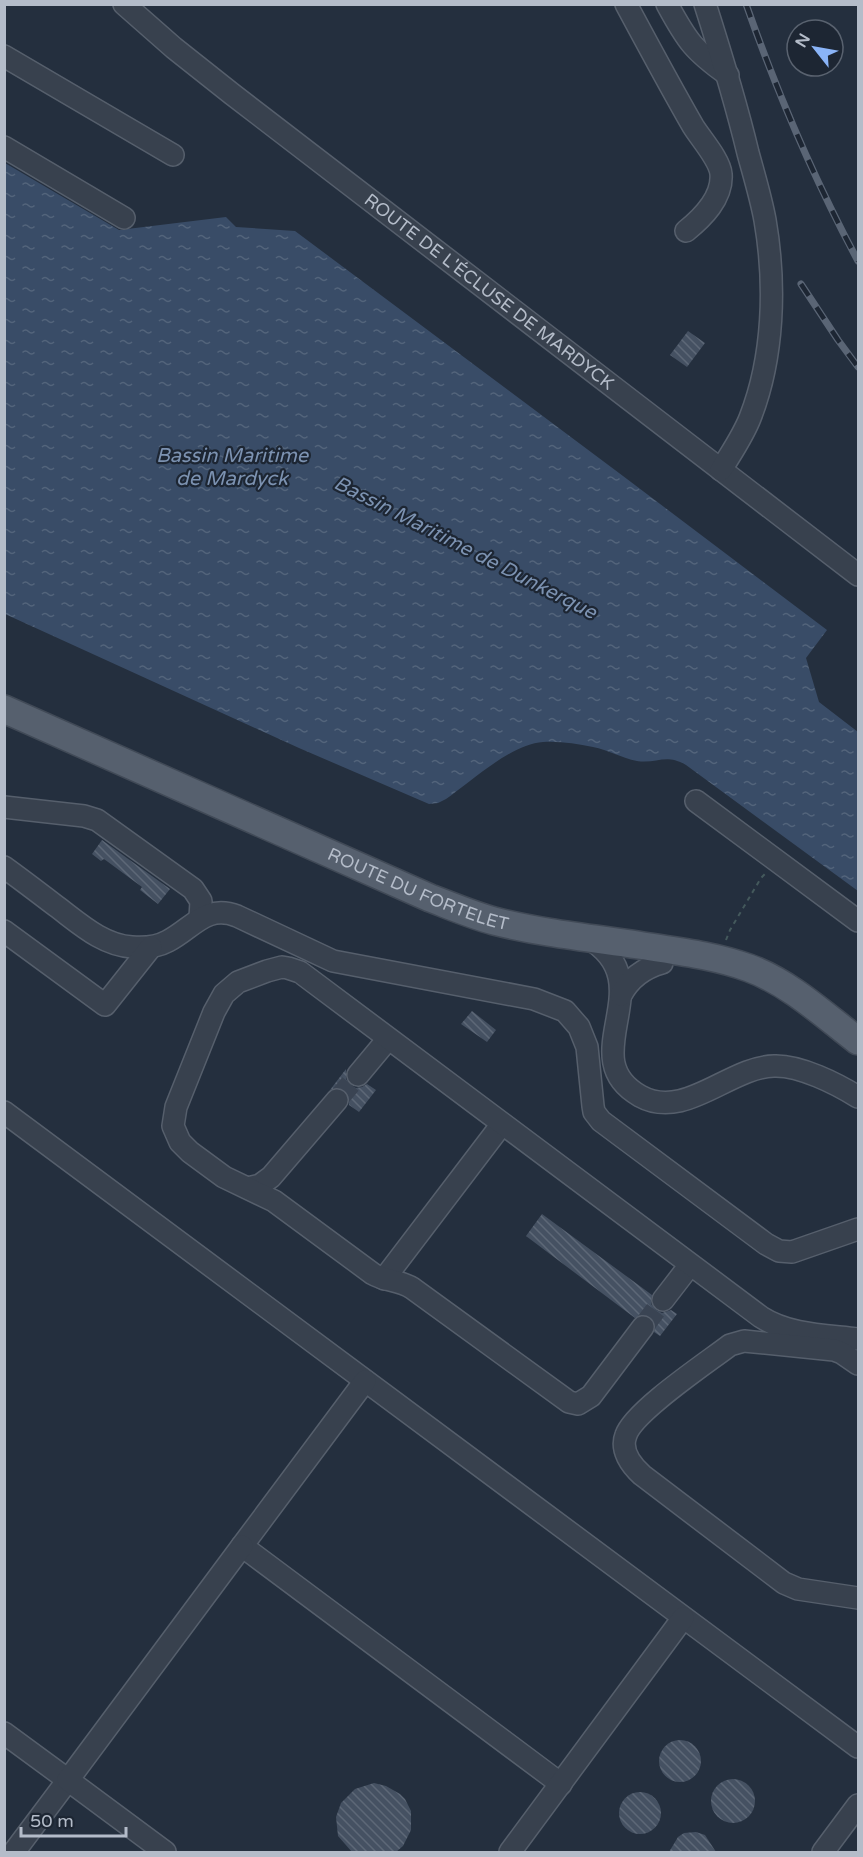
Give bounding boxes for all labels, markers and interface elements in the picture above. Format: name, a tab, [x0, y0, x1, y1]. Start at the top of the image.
north arrow	[785, 18, 845, 78]
text: N	[791, 30, 815, 51]
street label: ROUTE DE L'ÉCLUSE DE MARDYCK	[360, 189, 618, 394]
water label: Bassin Maritime de Mardyck	[156, 444, 310, 491]
water label: Bassin Maritime de Dunkerque	[330, 471, 602, 626]
street label: ROUTE DU FORTELET	[324, 843, 511, 935]
scale bar	[21, 1800, 126, 1838]
text: 50 m	[30, 1810, 74, 1832]

